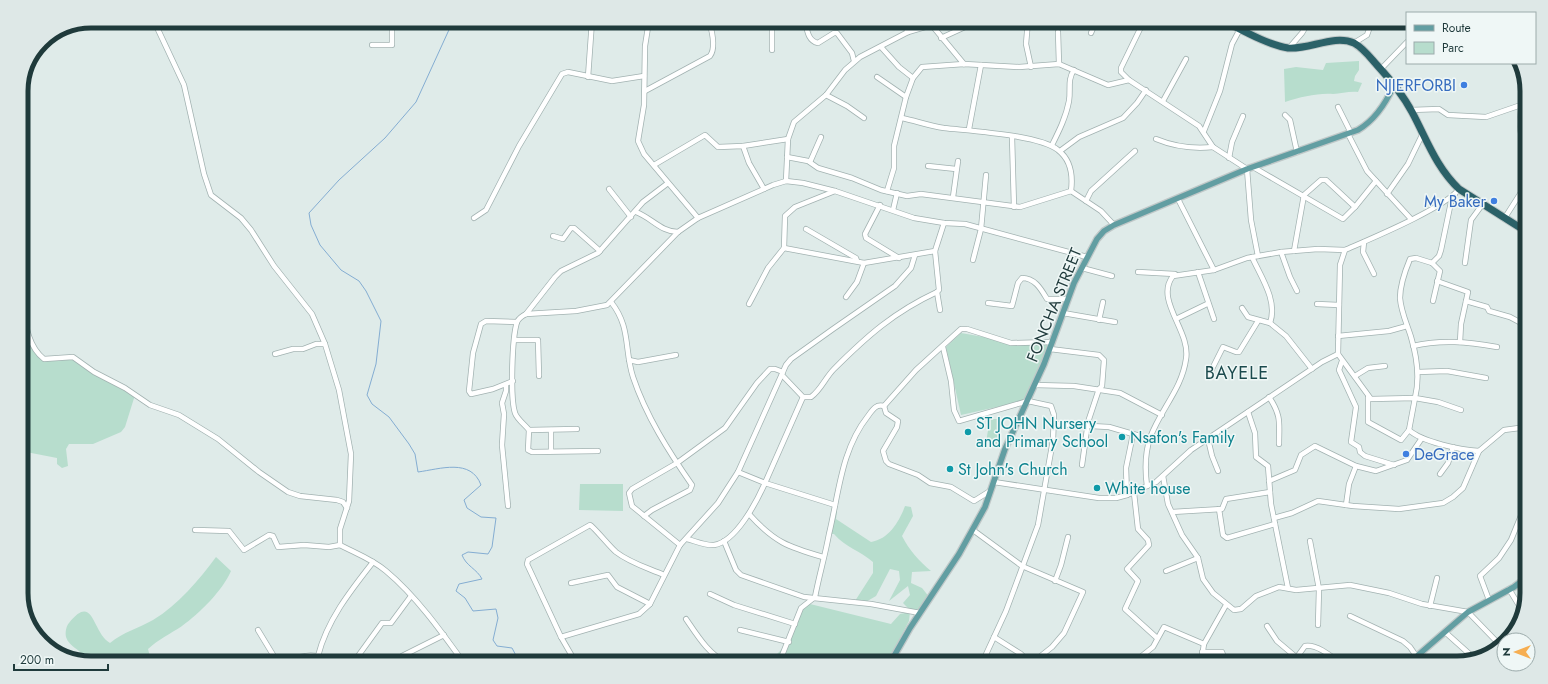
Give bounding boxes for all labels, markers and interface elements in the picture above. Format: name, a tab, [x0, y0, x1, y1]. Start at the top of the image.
legend	[1406, 12, 1536, 64]
text: Route	[1442, 19, 1471, 37]
text: Parc	[1442, 39, 1464, 57]
place label: NJIERFORBI	[1376, 74, 1456, 97]
marker: NJIERFORBI	[1459, 80, 1469, 90]
place label: My Baker	[1424, 190, 1487, 213]
marker: My Baker	[1489, 196, 1499, 206]
street label: FONCHA STREET	[1021, 244, 1088, 365]
district label: BAYELE	[1205, 360, 1269, 386]
place label: ST JOHN Nursery and Primary School	[976, 412, 1108, 453]
place label: Nsafon's Family	[1130, 426, 1236, 449]
marker: ST JOHN Nursery and Primary School	[963, 427, 973, 437]
marker: Nsafon's Family	[1117, 432, 1127, 442]
place label: DeGrace	[1414, 443, 1475, 466]
marker: DeGrace	[1401, 449, 1411, 459]
place label: St John's Church	[958, 458, 1068, 481]
marker: St John's Church	[945, 464, 955, 474]
place label: White house	[1105, 477, 1191, 500]
marker: White house	[1092, 483, 1102, 493]
north arrow	[1496, 632, 1536, 672]
scale bar	[14, 646, 108, 672]
text: N	[1498, 648, 1514, 656]
text: 200 m	[20, 651, 54, 669]

